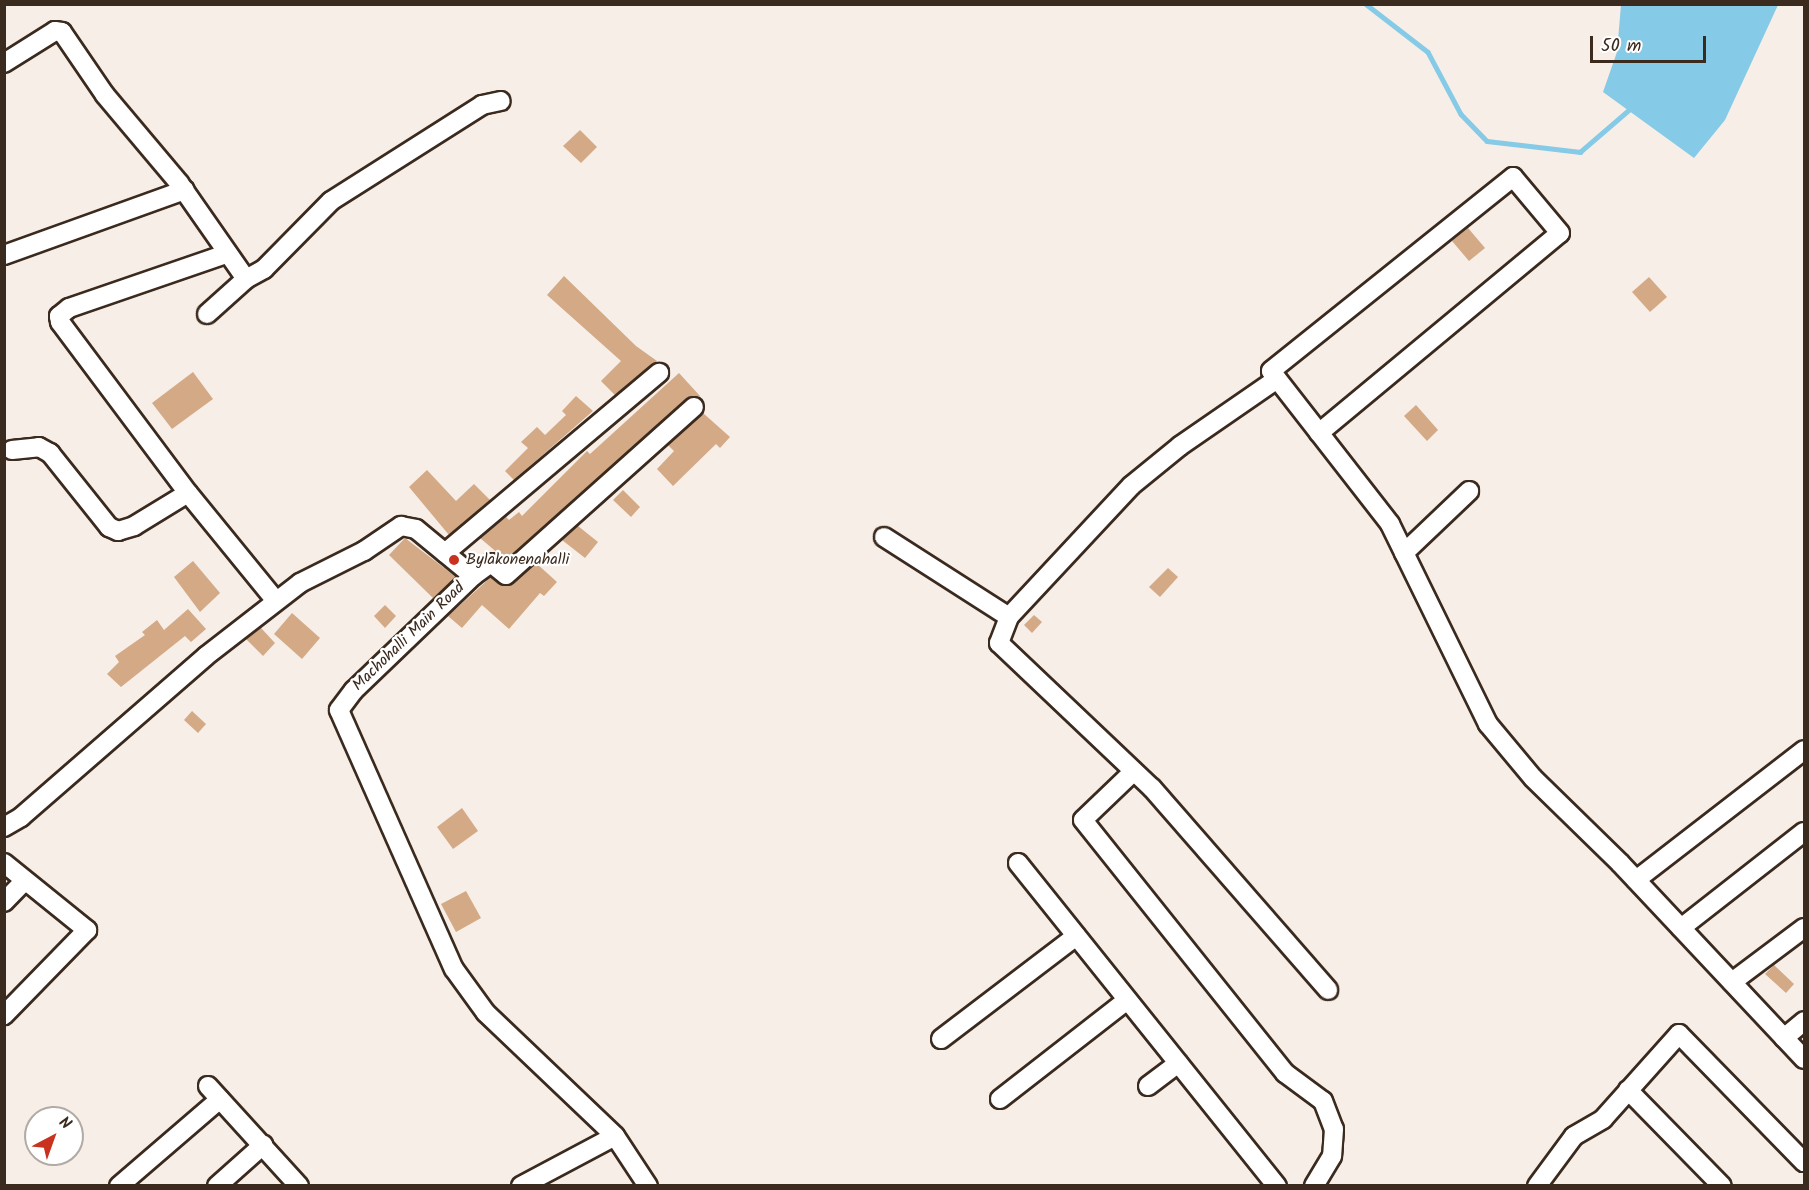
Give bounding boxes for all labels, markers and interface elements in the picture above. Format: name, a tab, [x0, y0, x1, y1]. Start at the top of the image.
scale bar	[1593, 24, 1708, 62]
text: 50 m	[1601, 32, 1641, 61]
place label: Bylakonenahalli	[466, 550, 569, 570]
marker: Bylakonenahalli	[447, 553, 461, 567]
street label: Machohalli Main Road	[349, 579, 469, 695]
north arrow	[24, 1106, 84, 1166]
text: N	[53, 1111, 77, 1136]

